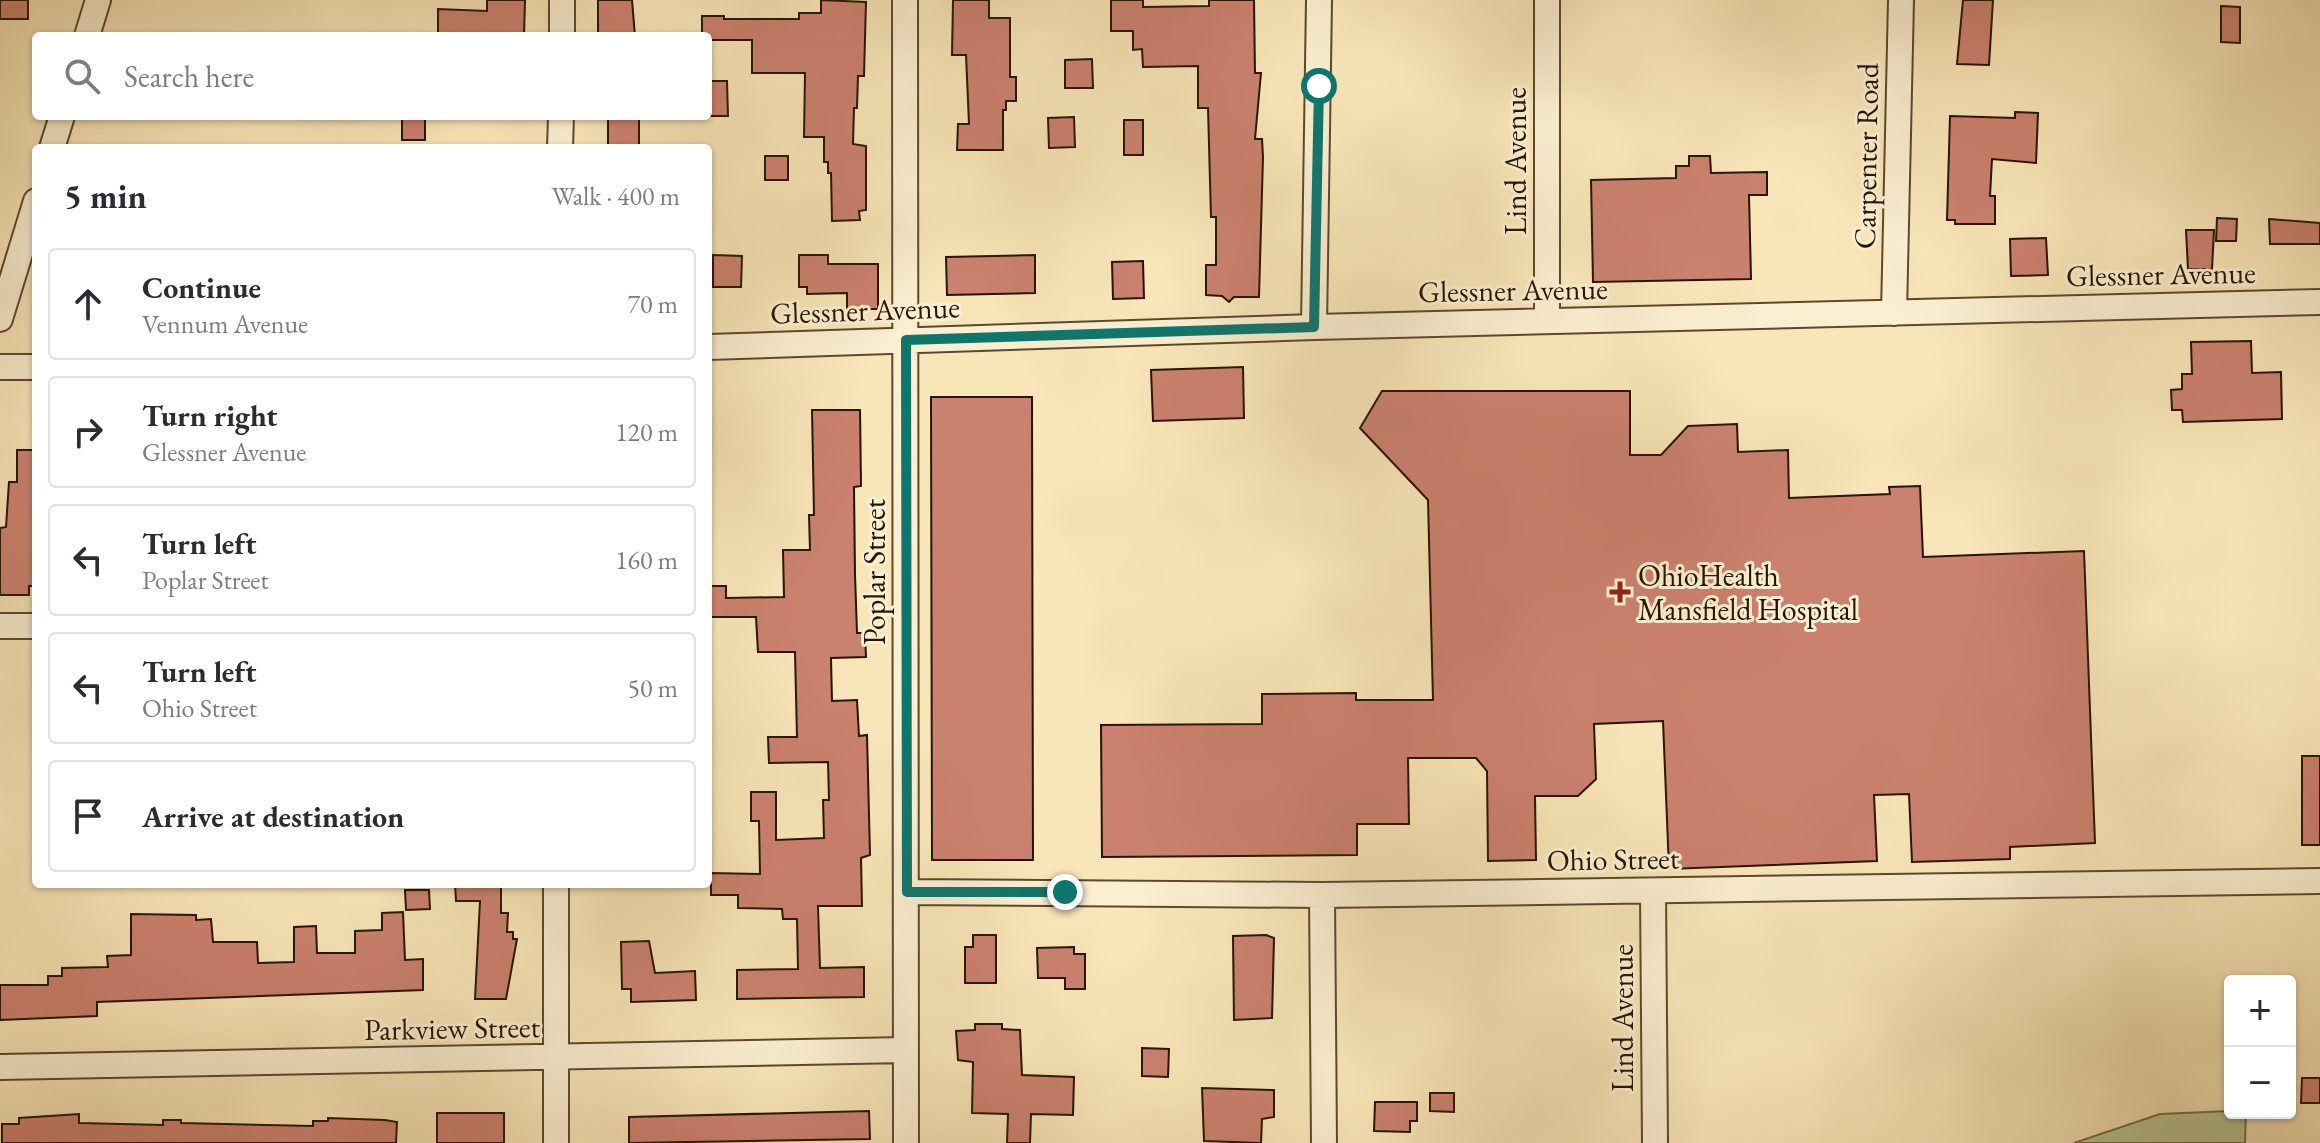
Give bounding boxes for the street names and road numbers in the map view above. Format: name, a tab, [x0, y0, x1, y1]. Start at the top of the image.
street label: Carpenter Road	[1845, 62, 1887, 249]
street label: Lind Avenue	[1496, 87, 1535, 235]
street label: Glessner Avenue	[2066, 253, 2256, 295]
street label: Glessner Avenue	[1418, 269, 1608, 311]
street label: Glessner Avenue	[769, 287, 961, 333]
street label: Poplar Street	[855, 498, 894, 645]
street label: Ohio Street	[1546, 838, 1680, 880]
street label: Lind Avenue	[1603, 944, 1642, 1092]
street label: Parkview Street	[364, 1007, 541, 1049]

